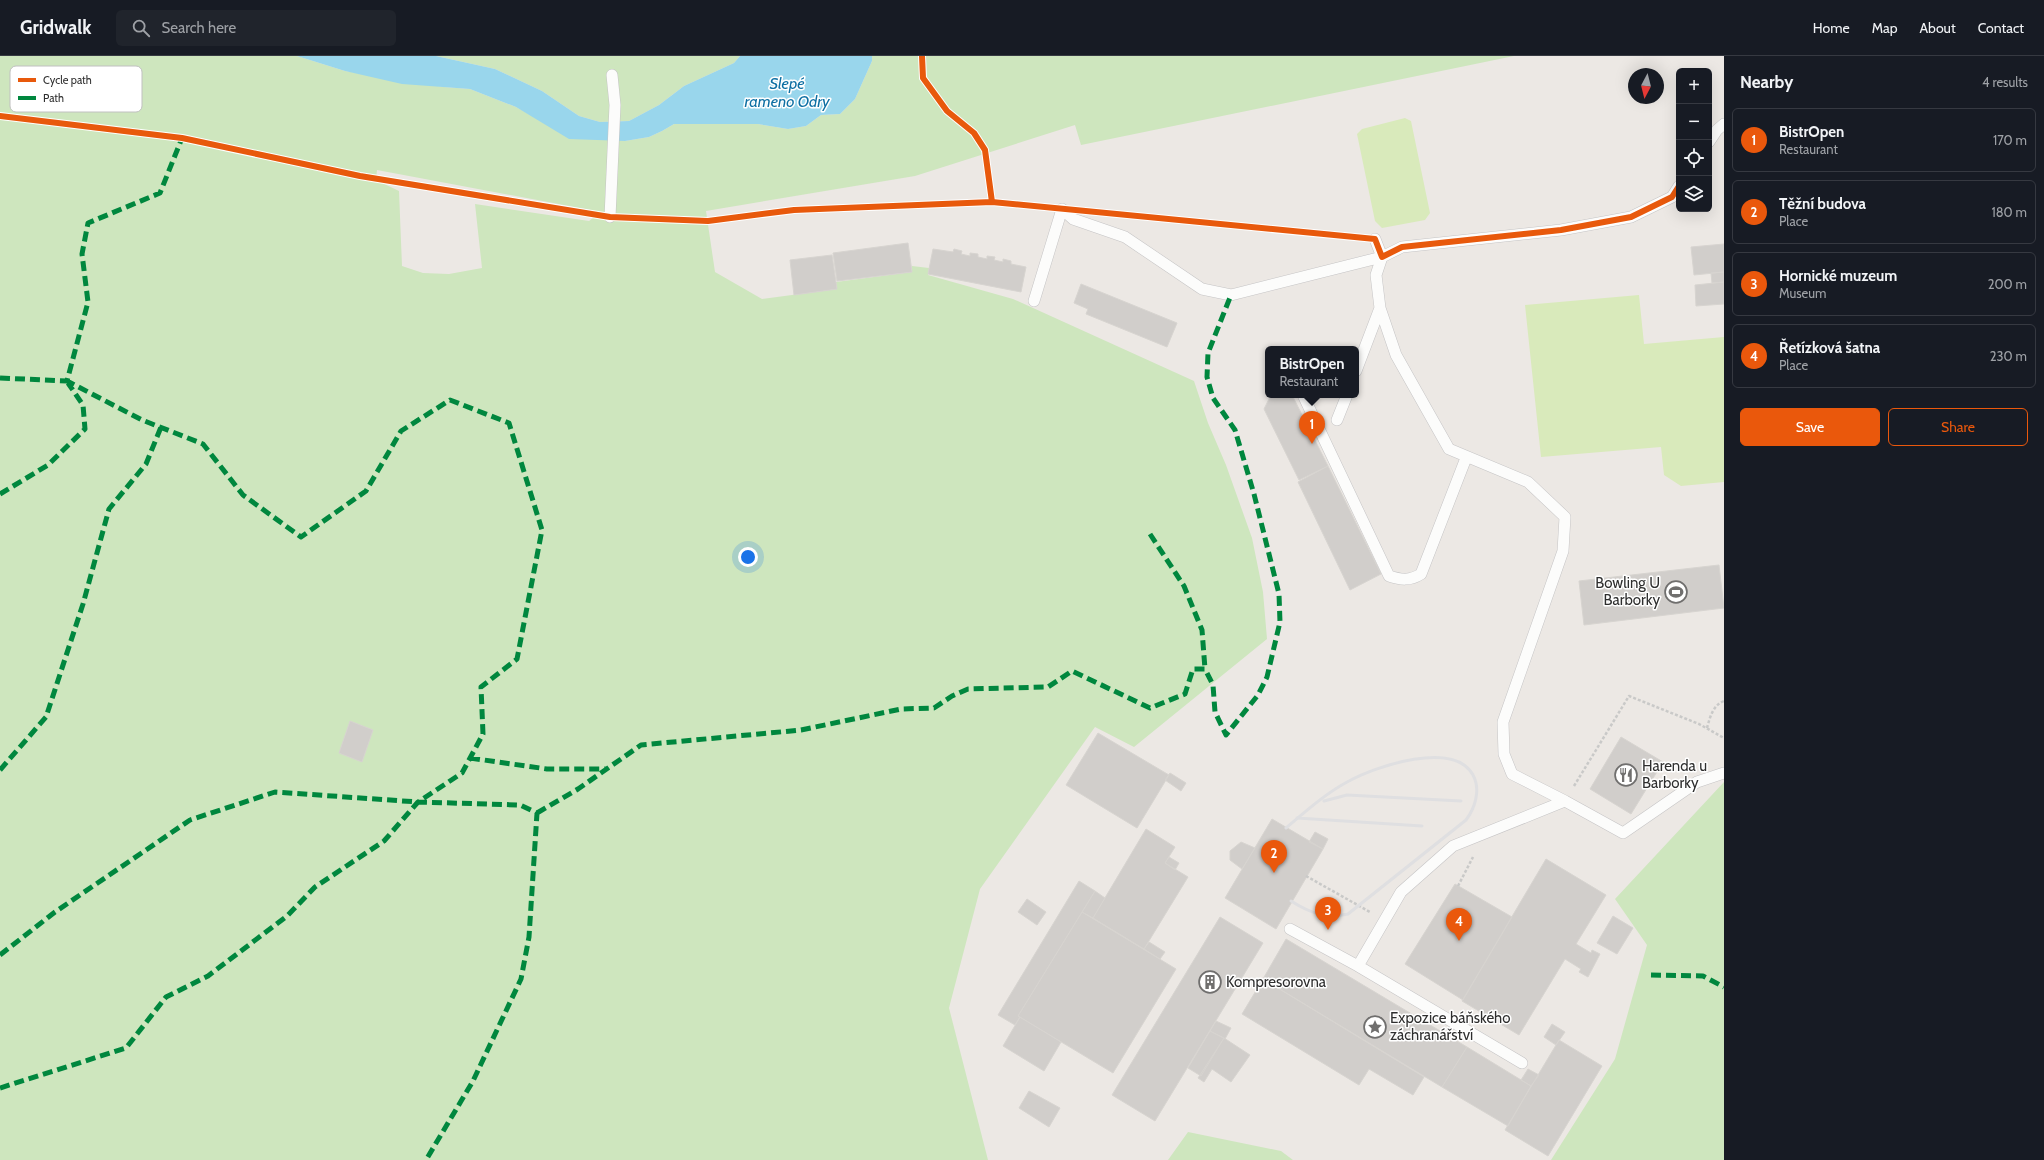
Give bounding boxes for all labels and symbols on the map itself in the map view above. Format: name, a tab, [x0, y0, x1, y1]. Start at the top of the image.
legend	[10, 66, 142, 112]
north arrow	[1628, 68, 1664, 104]
text: Cycle path	[43, 73, 92, 87]
water label: Slepé rameno Odry	[744, 74, 830, 111]
text: Path	[43, 91, 64, 105]
pin: 1	[1299, 411, 1325, 444]
your location	[738, 547, 758, 567]
place label: Bowling U Barborky	[1595, 574, 1660, 609]
sports icon: Bowling U Barborky	[1663, 579, 1689, 605]
place label: Harenda u Barborky	[1642, 757, 1707, 792]
restaurant icon: Harenda u Barborky	[1613, 762, 1639, 788]
pin: 2	[1261, 840, 1287, 873]
pin: 3	[1315, 897, 1341, 930]
pin: 4	[1446, 908, 1472, 941]
building icon: Kompresorovna	[1197, 969, 1223, 995]
place label: Kompresorovna	[1226, 973, 1327, 991]
place label: Expozice báňského záchranářství	[1390, 1009, 1510, 1044]
place icon: Expozice báňského záchranářství	[1362, 1014, 1388, 1040]

